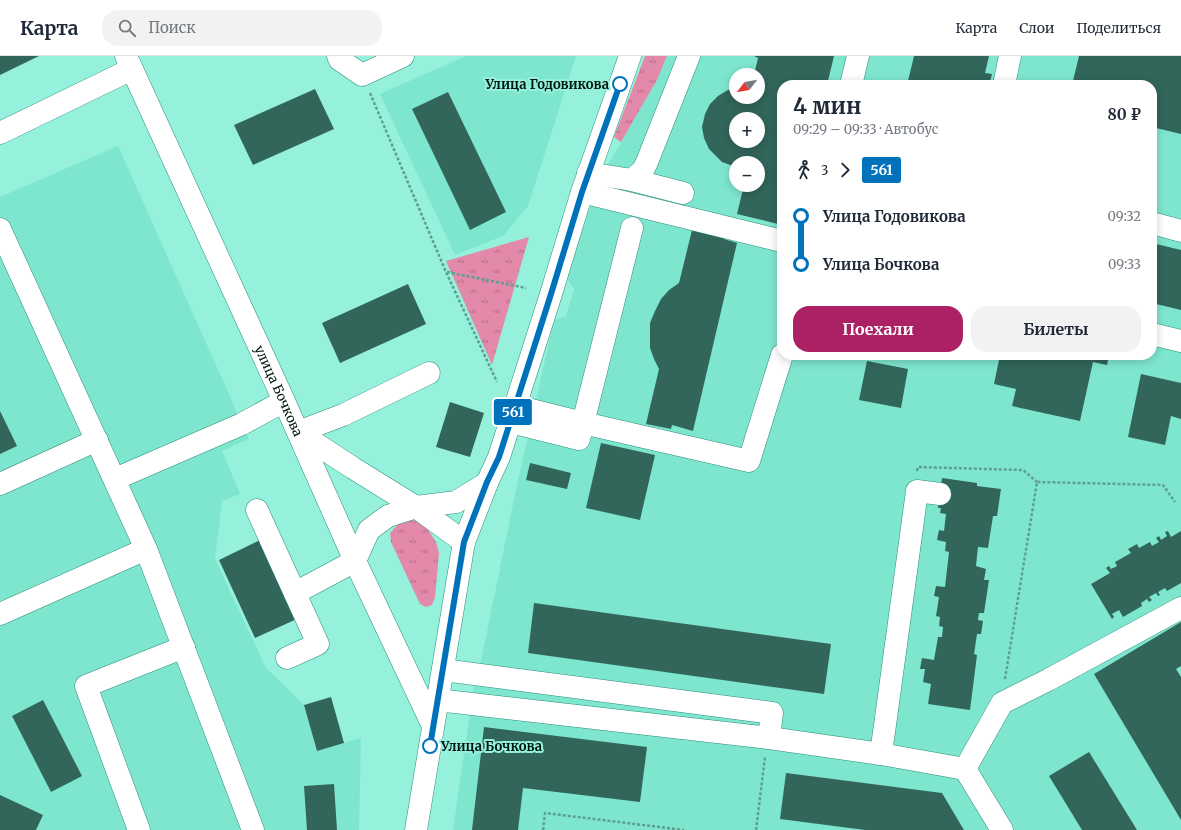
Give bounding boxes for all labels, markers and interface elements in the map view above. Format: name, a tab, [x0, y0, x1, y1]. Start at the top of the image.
search box	[102, 10, 382, 46]
text: Карта	[20, 16, 78, 40]
icon: search	[116, 17, 138, 39]
text: Поиск	[148, 18, 196, 37]
text: Карта	[955, 19, 997, 37]
text: Слои	[1019, 19, 1054, 37]
text: Поделиться	[1076, 19, 1161, 37]
north arrow	[729, 68, 765, 104]
map controls	[729, 68, 765, 192]
place label: Улица Годовикова	[484, 76, 609, 93]
marker: Улица Годовикова	[612, 76, 628, 92]
text: 4 мин	[793, 92, 862, 120]
text: 80 ₽	[1107, 105, 1141, 124]
button: +	[729, 112, 765, 148]
text: 09:29 – 09:33 · Автобус	[793, 121, 938, 138]
button: −	[729, 156, 765, 192]
icon: walk	[793, 159, 815, 181]
icon: forward	[834, 159, 856, 181]
text: 561	[870, 161, 893, 179]
text: 3	[821, 162, 828, 179]
text: Улица Годовикова	[823, 207, 966, 226]
text: 09:32	[1108, 208, 1141, 225]
text: Улица Бочкова	[823, 255, 940, 274]
text: 09:33	[1108, 256, 1141, 273]
button: Поехали	[793, 306, 963, 352]
button: Билеты	[971, 306, 1141, 352]
street label: улица Бочкова	[251, 342, 307, 439]
line badge: 561	[490, 399, 536, 425]
text: 561	[502, 403, 524, 421]
marker: Улица Бочкова	[422, 738, 438, 754]
place label: Улица Бочкова	[440, 738, 542, 755]

